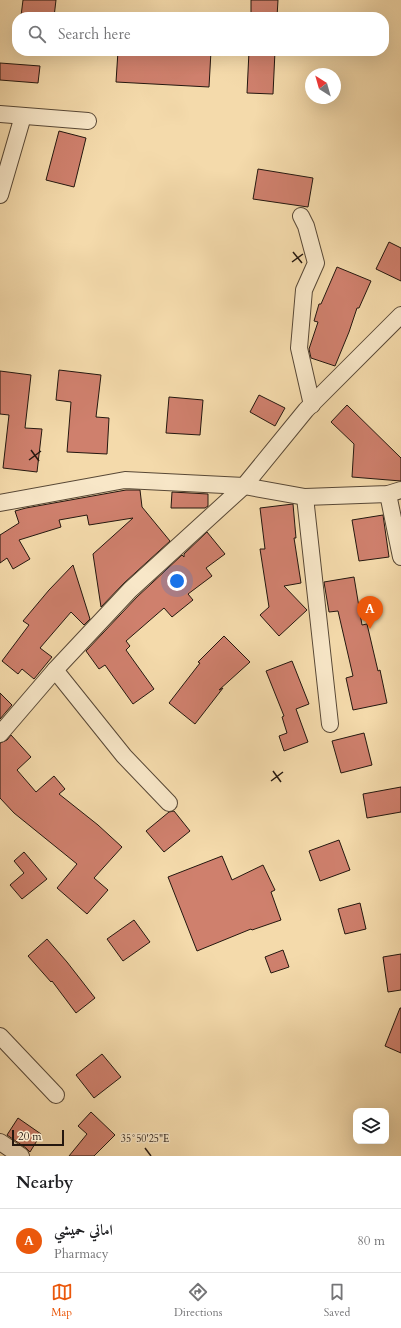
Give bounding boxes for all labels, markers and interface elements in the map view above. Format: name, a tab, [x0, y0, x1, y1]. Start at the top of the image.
search box	[12, 12, 389, 56]
icon: search	[26, 23, 48, 45]
text: Search here	[58, 24, 131, 44]
north arrow	[305, 68, 341, 104]
your location	[167, 571, 187, 591]
pin: A	[357, 596, 383, 629]
map controls	[353, 1108, 389, 1144]
button: layers	[353, 1108, 389, 1144]
scale bar	[12, 1128, 64, 1147]
text: 20 m	[18, 1129, 42, 1144]
text: 35°50'25"E	[121, 1132, 169, 1146]
text: Nearby	[16, 1171, 73, 1194]
text: اماني حميشي	[54, 1220, 113, 1240]
text: A	[24, 1232, 34, 1250]
text: 80 m	[357, 1232, 385, 1250]
text: Pharmacy	[54, 1245, 109, 1263]
tab: Map	[51, 1281, 73, 1320]
tab: Directions	[174, 1281, 222, 1320]
tab: Saved	[324, 1281, 350, 1320]

